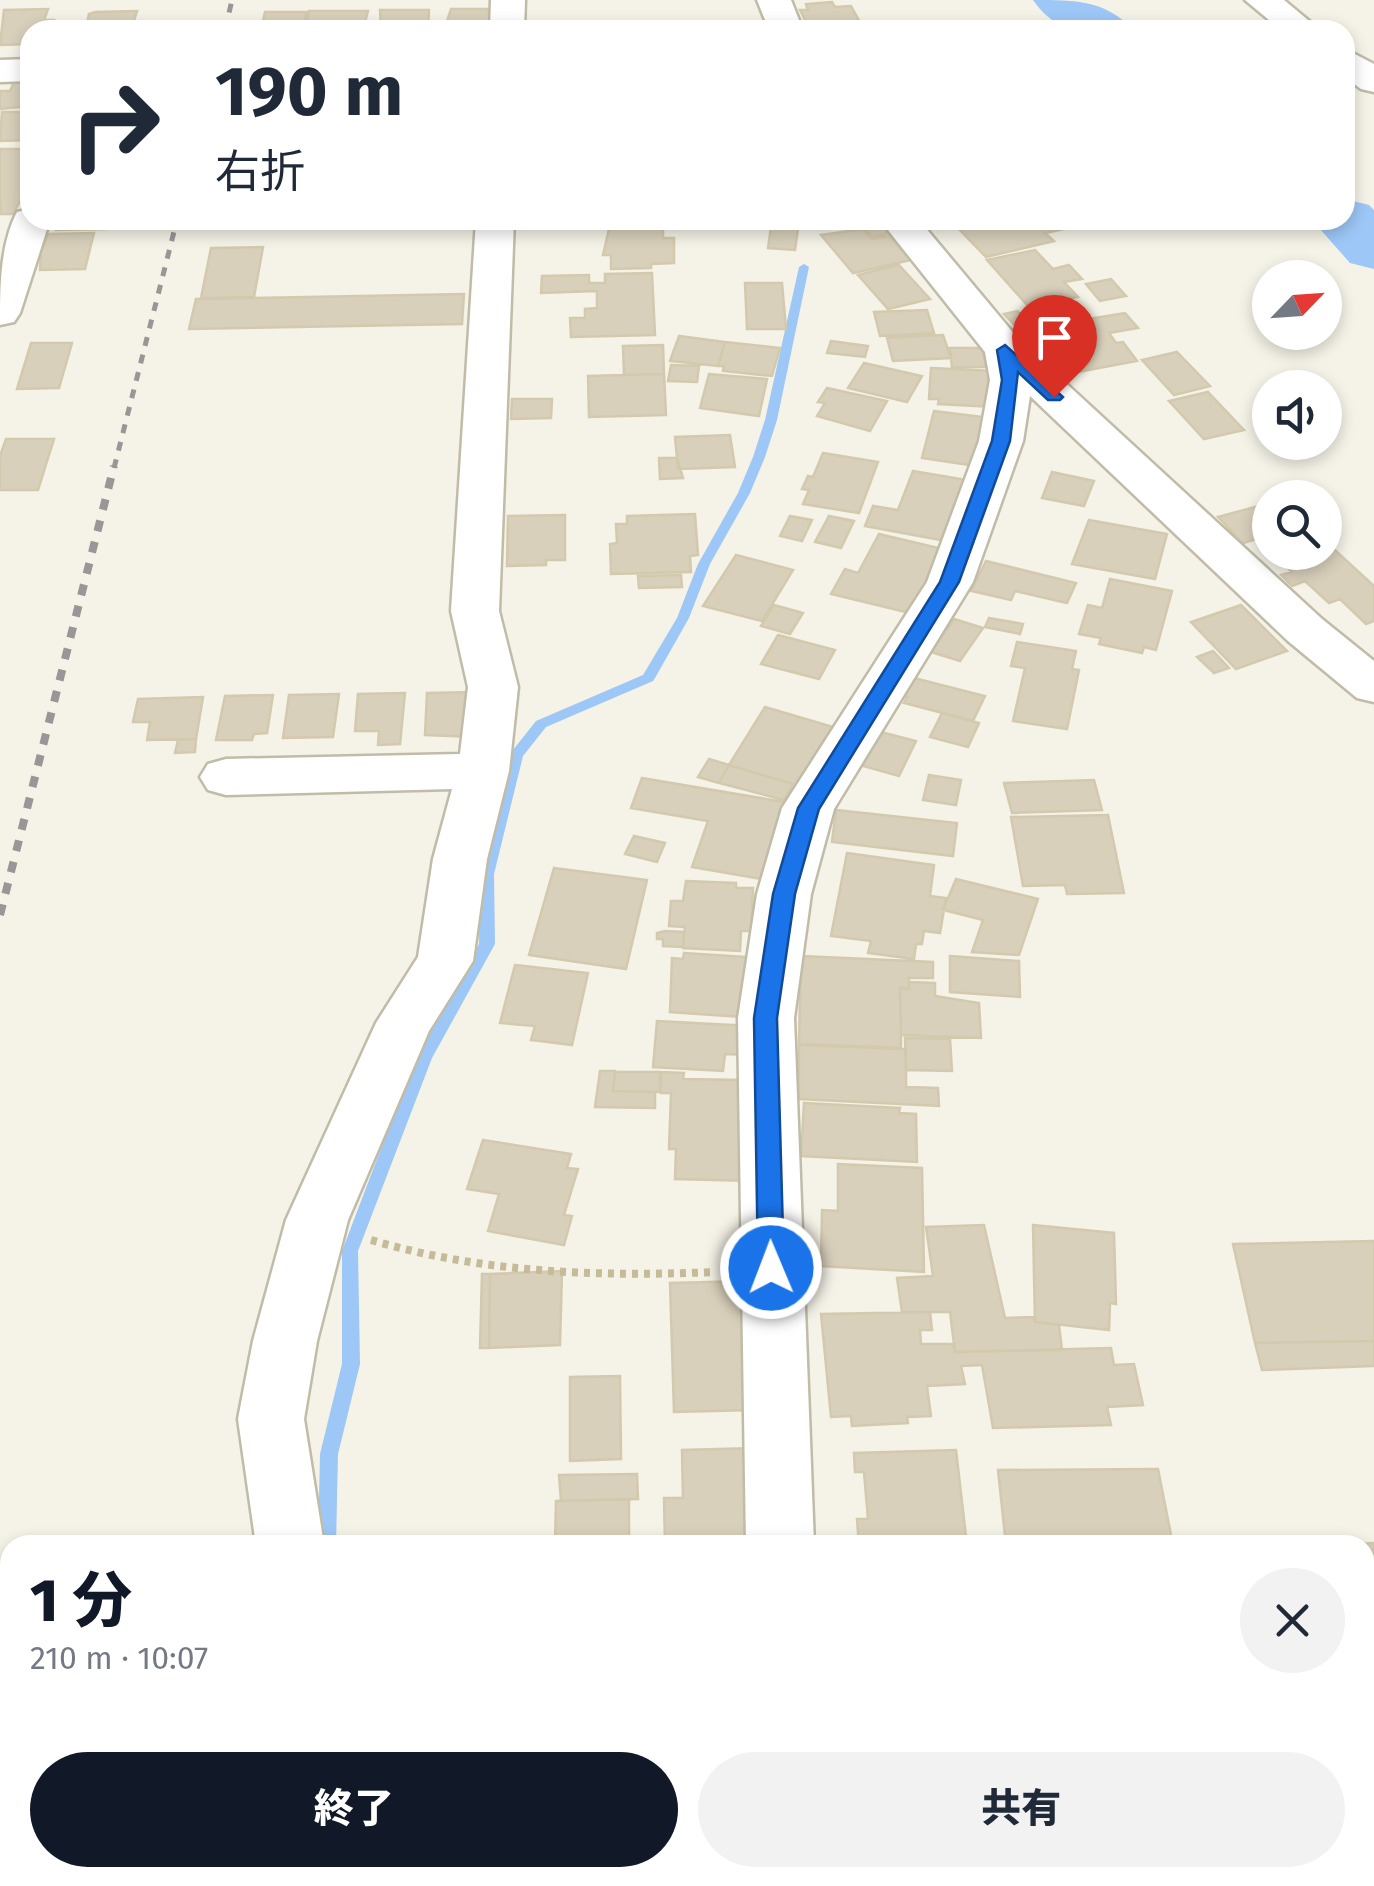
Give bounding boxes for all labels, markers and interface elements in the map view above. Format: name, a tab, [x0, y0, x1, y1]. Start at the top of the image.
text: 190 m	[215, 50, 403, 134]
icon: right	[50, 60, 180, 190]
text: 右折	[215, 145, 305, 199]
north arrow	[1252, 260, 1342, 350]
map controls	[1252, 260, 1342, 570]
pin	[1012, 295, 1097, 398]
icon: arrive	[1027, 310, 1082, 365]
button: sound	[1252, 370, 1342, 460]
button: search	[1252, 480, 1342, 570]
position arrow	[719, 1216, 823, 1320]
text: 1 分	[30, 1565, 132, 1637]
button: close	[1240, 1568, 1345, 1673]
text: 210 m · 10:07	[30, 1639, 208, 1677]
button: 終了	[30, 1752, 678, 1867]
button: 共有	[698, 1752, 1345, 1867]

